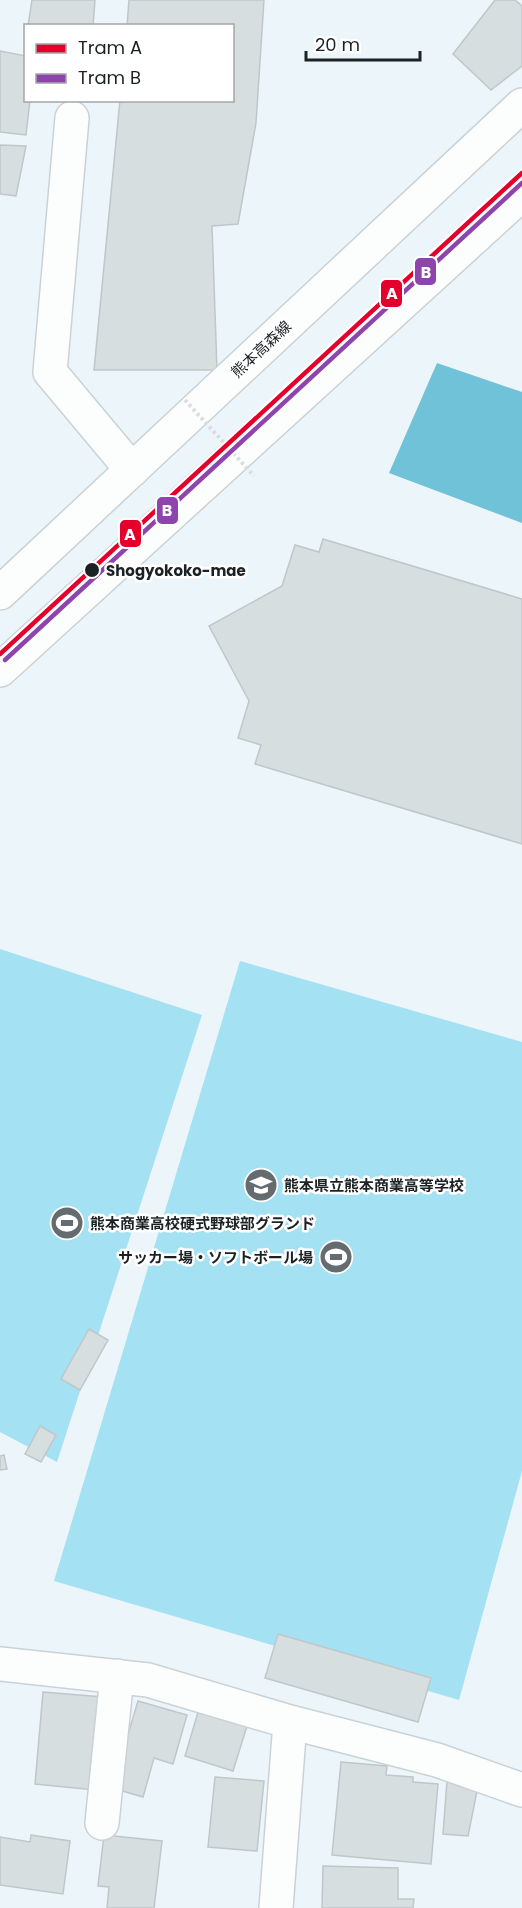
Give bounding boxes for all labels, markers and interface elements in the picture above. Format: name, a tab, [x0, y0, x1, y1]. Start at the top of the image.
legend	[24, 24, 234, 102]
scale bar	[306, 24, 420, 62]
text: 20 m	[315, 32, 360, 57]
text: Tram A	[78, 35, 142, 60]
text: Tram B	[78, 65, 141, 90]
line badge: B	[414, 257, 437, 286]
text: B	[421, 261, 431, 284]
line badge: A	[380, 279, 403, 308]
text: A	[386, 282, 398, 305]
street label: 熊本高森線	[226, 316, 296, 382]
line badge: B	[156, 496, 179, 525]
text: B	[162, 499, 172, 522]
line badge: A	[119, 519, 142, 548]
text: A	[124, 523, 136, 546]
place label: Shogyokoko-mae	[106, 560, 246, 581]
marker: Shogyokoko-mae	[83, 561, 101, 579]
school or university icon: 熊本県立熊本商業高等学校	[243, 1167, 279, 1203]
place label: 熊本県立熊本商業高等学校	[284, 1175, 464, 1196]
sports icon: 熊本商業高校硬式野球部グランド	[49, 1205, 85, 1241]
place label: 熊本商業高校硬式野球部グランド	[90, 1213, 315, 1234]
sports icon: サッカー場・ソフトボール場	[318, 1239, 354, 1275]
place label: サッカー場・ソフトボール場	[118, 1247, 313, 1268]

